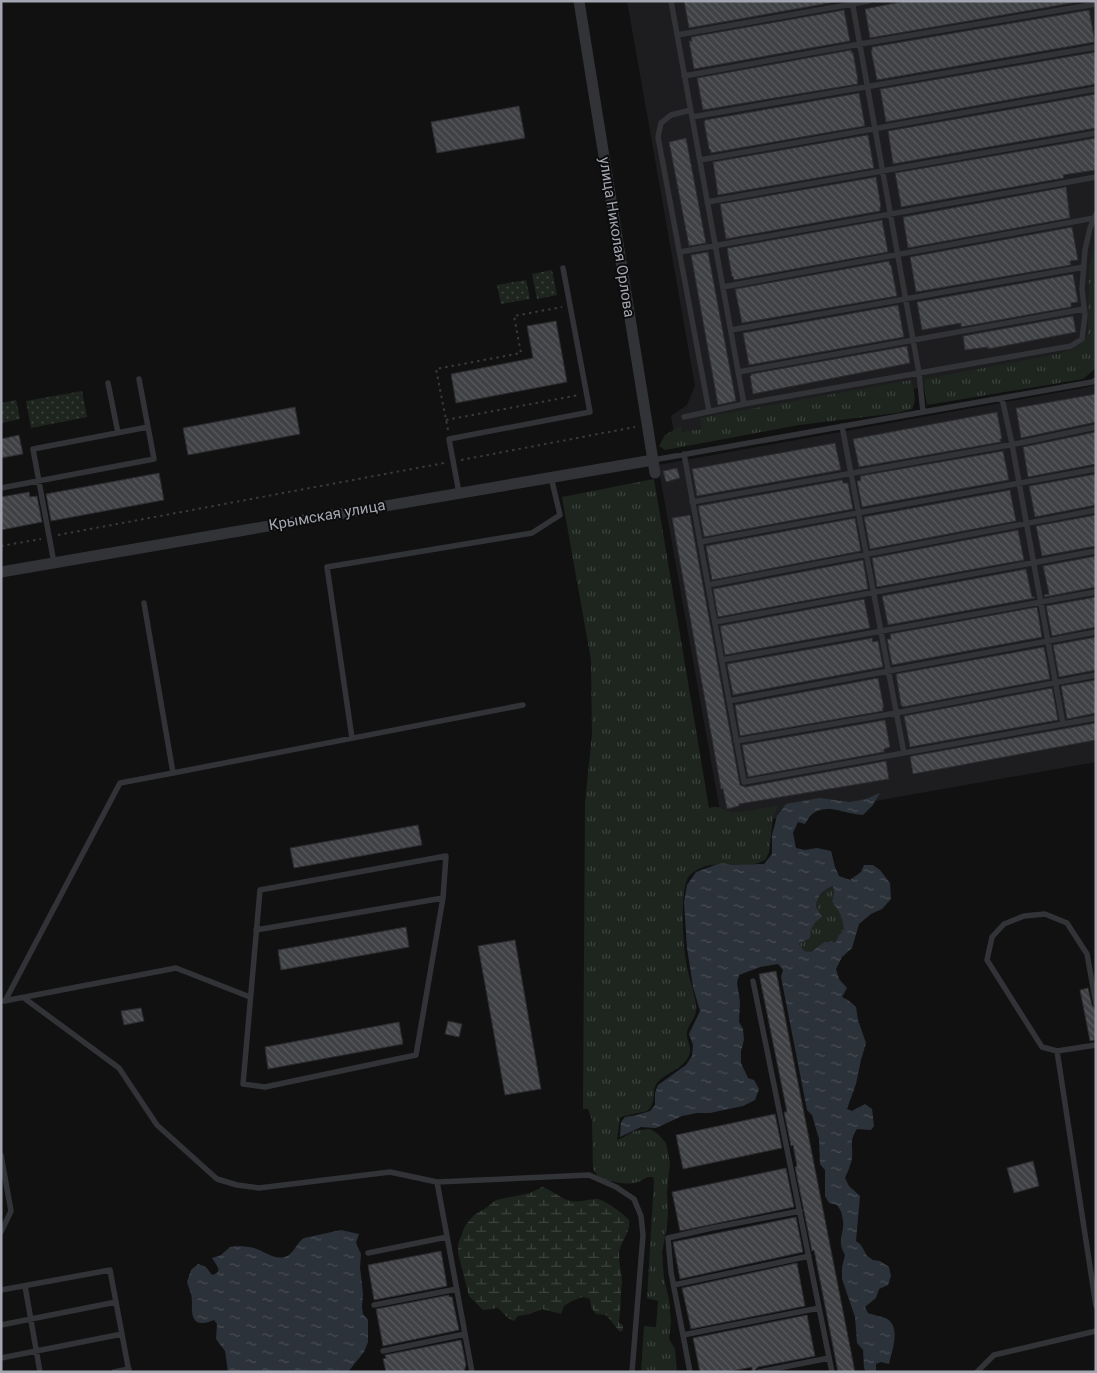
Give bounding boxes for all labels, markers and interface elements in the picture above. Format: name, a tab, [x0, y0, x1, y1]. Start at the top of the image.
street label: улица Николая Орлова	[595, 156, 639, 318]
street label: Крымская улица	[267, 496, 387, 534]

